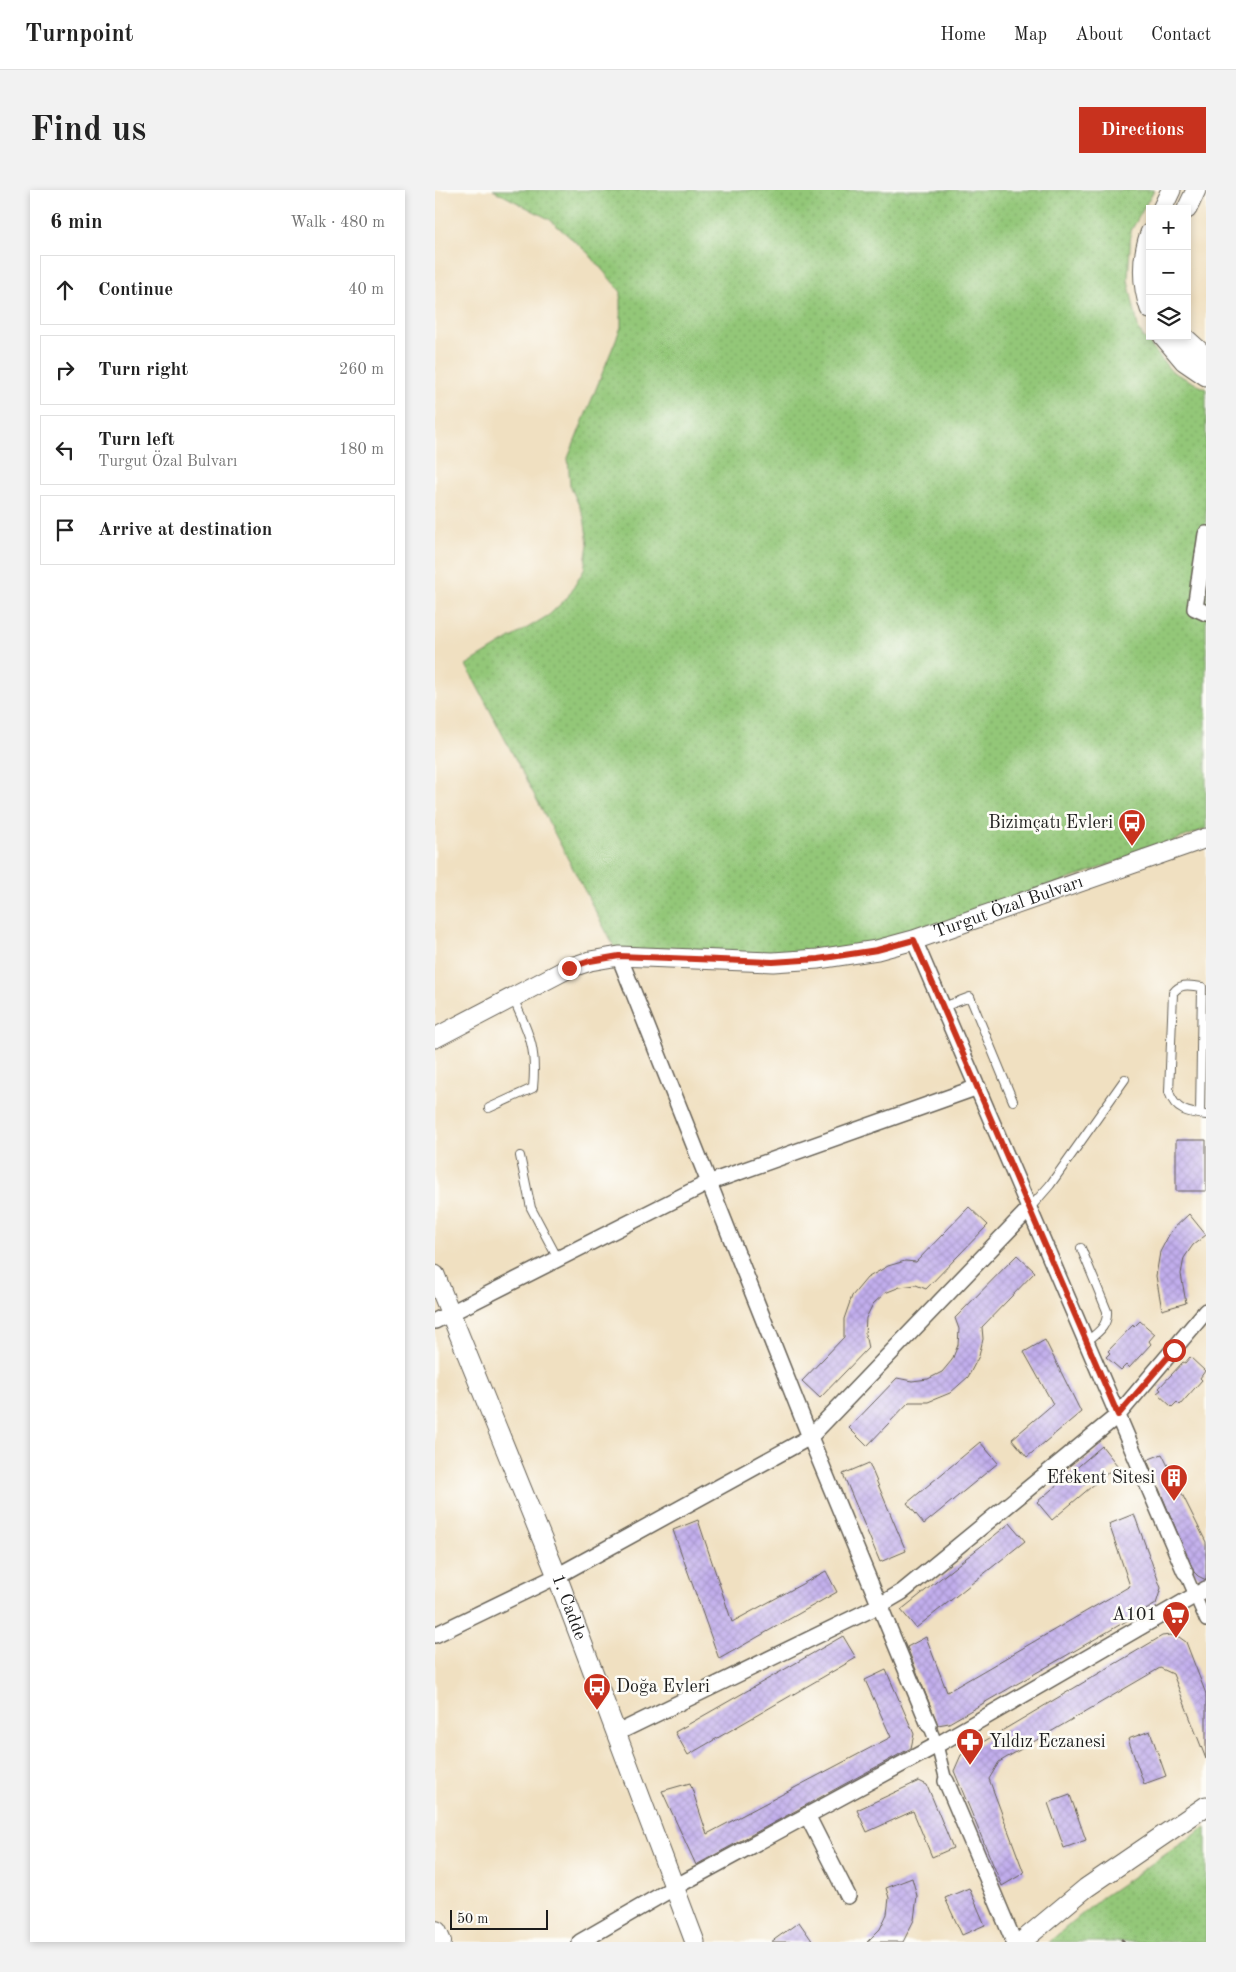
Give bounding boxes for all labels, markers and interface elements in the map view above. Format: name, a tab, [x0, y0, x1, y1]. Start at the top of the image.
text: Turnpoint	[25, 23, 133, 47]
text: Home	[940, 26, 986, 44]
text: Map	[1014, 26, 1047, 44]
text: About	[1075, 26, 1123, 44]
text: Contact	[1151, 26, 1211, 44]
button: Directions	[1079, 107, 1206, 153]
text: Find us	[30, 113, 146, 148]
map controls	[1146, 205, 1191, 340]
button: +	[1146, 205, 1191, 250]
text: 6 min	[50, 212, 103, 233]
text: Walk · 480 m	[290, 215, 385, 231]
button: −	[1146, 250, 1191, 295]
icon: ahead	[51, 276, 79, 304]
text: Continue	[98, 281, 173, 300]
text: 40 m	[348, 282, 384, 298]
button: layers	[1146, 295, 1191, 340]
icon: right	[51, 356, 79, 384]
text: Turn right	[98, 361, 188, 380]
text: 260 m	[339, 362, 384, 378]
text: Turn left	[98, 431, 175, 450]
icon: left	[51, 436, 79, 464]
text: 180 m	[339, 442, 384, 458]
text: Turgut Özal Bulvarı	[98, 454, 237, 470]
icon: arrive	[51, 516, 79, 544]
text: Arrive at destination	[98, 521, 272, 540]
bus stop icon: Bizimçatı Evleri	[1117, 808, 1147, 847]
place label: Bizimçatı Evleri	[988, 814, 1113, 832]
street label: Turgut Özal Bulvarı	[931, 873, 1086, 941]
route end	[558, 957, 581, 980]
route start	[1163, 1339, 1186, 1362]
building icon: Efekent Sitesi	[1159, 1463, 1189, 1502]
place label: Efekent Sitesi	[1046, 1469, 1155, 1487]
street label: 1. Cadde	[548, 1572, 589, 1642]
supermarket icon: A101	[1161, 1600, 1191, 1639]
place label: A101	[1112, 1606, 1157, 1624]
bus stop icon: Doğa Evleri	[582, 1672, 612, 1711]
place label: Doğa Evleri	[616, 1678, 710, 1696]
pharmacy icon: Yıldız Eczanesi	[955, 1727, 985, 1766]
place label: Yıldız Eczanesi	[989, 1733, 1106, 1751]
scale bar	[450, 1907, 547, 1930]
text: 50 m	[457, 1912, 488, 1926]

